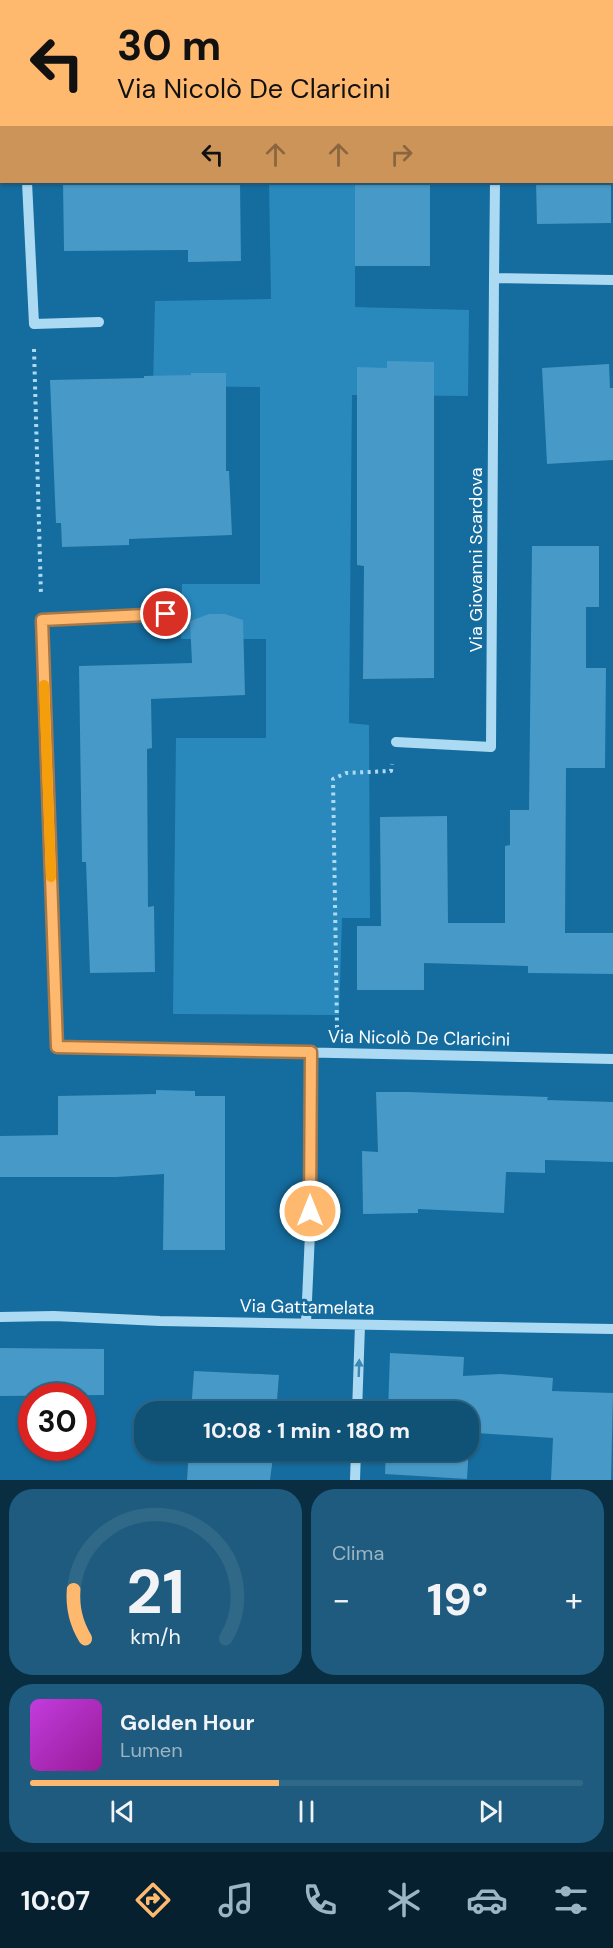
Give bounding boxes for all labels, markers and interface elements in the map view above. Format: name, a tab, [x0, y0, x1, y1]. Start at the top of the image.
text: 30 m	[117, 18, 221, 73]
icon: left	[18, 24, 96, 102]
text: Via Nicolò De Claricini	[117, 71, 391, 106]
icon: left	[196, 138, 229, 171]
icon: ahead	[259, 138, 292, 171]
icon: ahead	[322, 138, 355, 171]
icon: right	[385, 138, 418, 171]
street label: Via Giovanni Scardova	[464, 468, 488, 652]
pin	[140, 588, 191, 639]
icon: arrive	[149, 597, 182, 630]
street label: Via Nicolò De Claricini	[328, 1024, 510, 1052]
position arrow	[278, 1179, 342, 1243]
street label: Via Gattamelata	[239, 1294, 375, 1320]
one-way arrow	[354, 1359, 363, 1378]
speed limit sign: 30	[18, 1383, 96, 1461]
text: 10:08 · 1 min · 180 m	[203, 1416, 410, 1445]
text: Clima	[332, 1540, 384, 1566]
text: 21	[126, 1551, 185, 1632]
text: 19°	[427, 1570, 488, 1629]
text: −	[332, 1578, 350, 1621]
text: +	[565, 1578, 583, 1621]
text: km/h	[130, 1623, 181, 1651]
text: Golden Hour	[120, 1708, 255, 1737]
text: Lumen	[120, 1737, 183, 1763]
icon: previous	[106, 1795, 139, 1828]
icon: pause	[290, 1795, 323, 1828]
icon: next	[474, 1795, 507, 1828]
icon: directions	[132, 1879, 174, 1921]
icon: music	[215, 1879, 257, 1921]
icon: phone	[299, 1879, 341, 1921]
icon: climate	[383, 1879, 425, 1921]
icon: car	[466, 1879, 508, 1921]
icon: filters	[550, 1879, 592, 1921]
text: 10:07	[21, 1883, 90, 1918]

